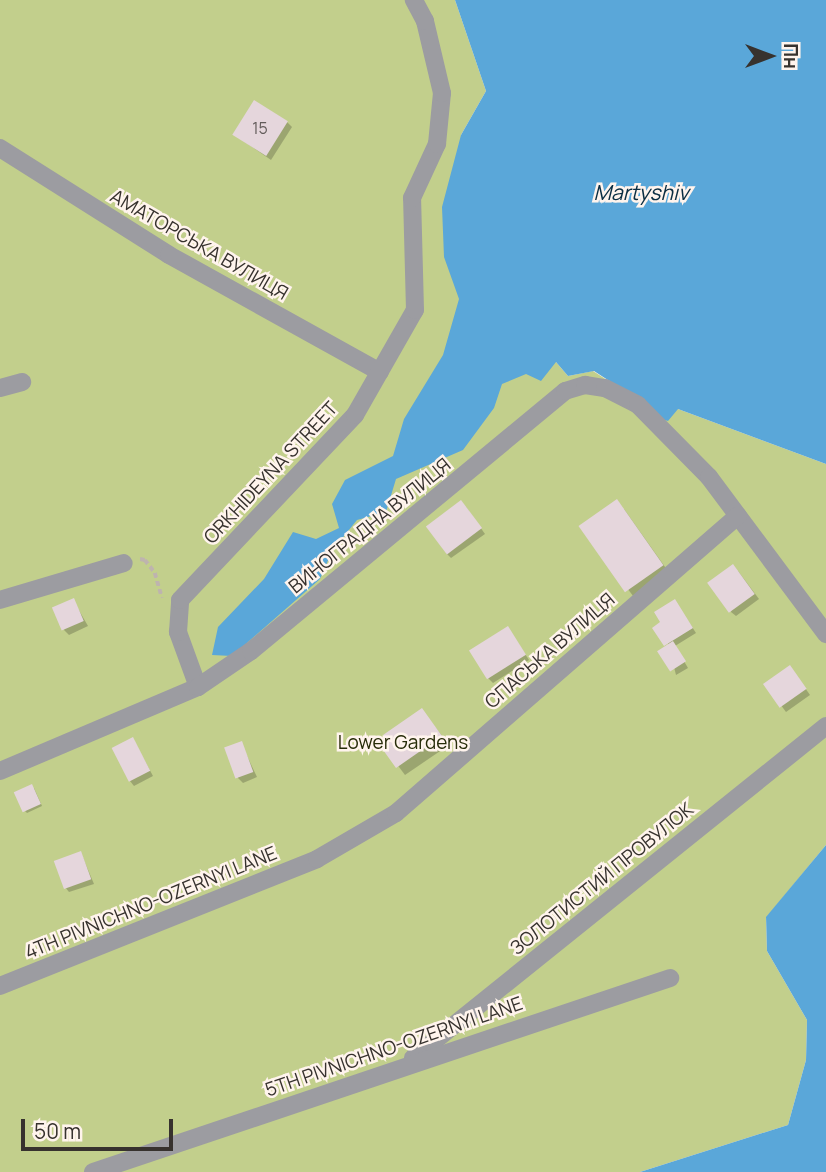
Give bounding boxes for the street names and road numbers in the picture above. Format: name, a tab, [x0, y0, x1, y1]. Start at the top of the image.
street label: АМАТОРСЬКА ВУЛИЦЯ	[106, 185, 292, 305]
street label: ORKHIDEYNA STREET	[199, 397, 343, 549]
street label: ВИНОГРАДНА ВУЛИЦЯ	[284, 454, 456, 598]
street label: СПАСЬКА ВУЛИЦЯ	[481, 589, 619, 713]
street label: ЗОЛОТИСТИЙ ПРОВУЛОК	[506, 798, 698, 960]
street label: 4TH PIVNICHNO-OZERNYI LANE	[22, 842, 280, 964]
street label: 5TH PIVNICHNO-OZERNYI LANE	[262, 992, 526, 1102]

